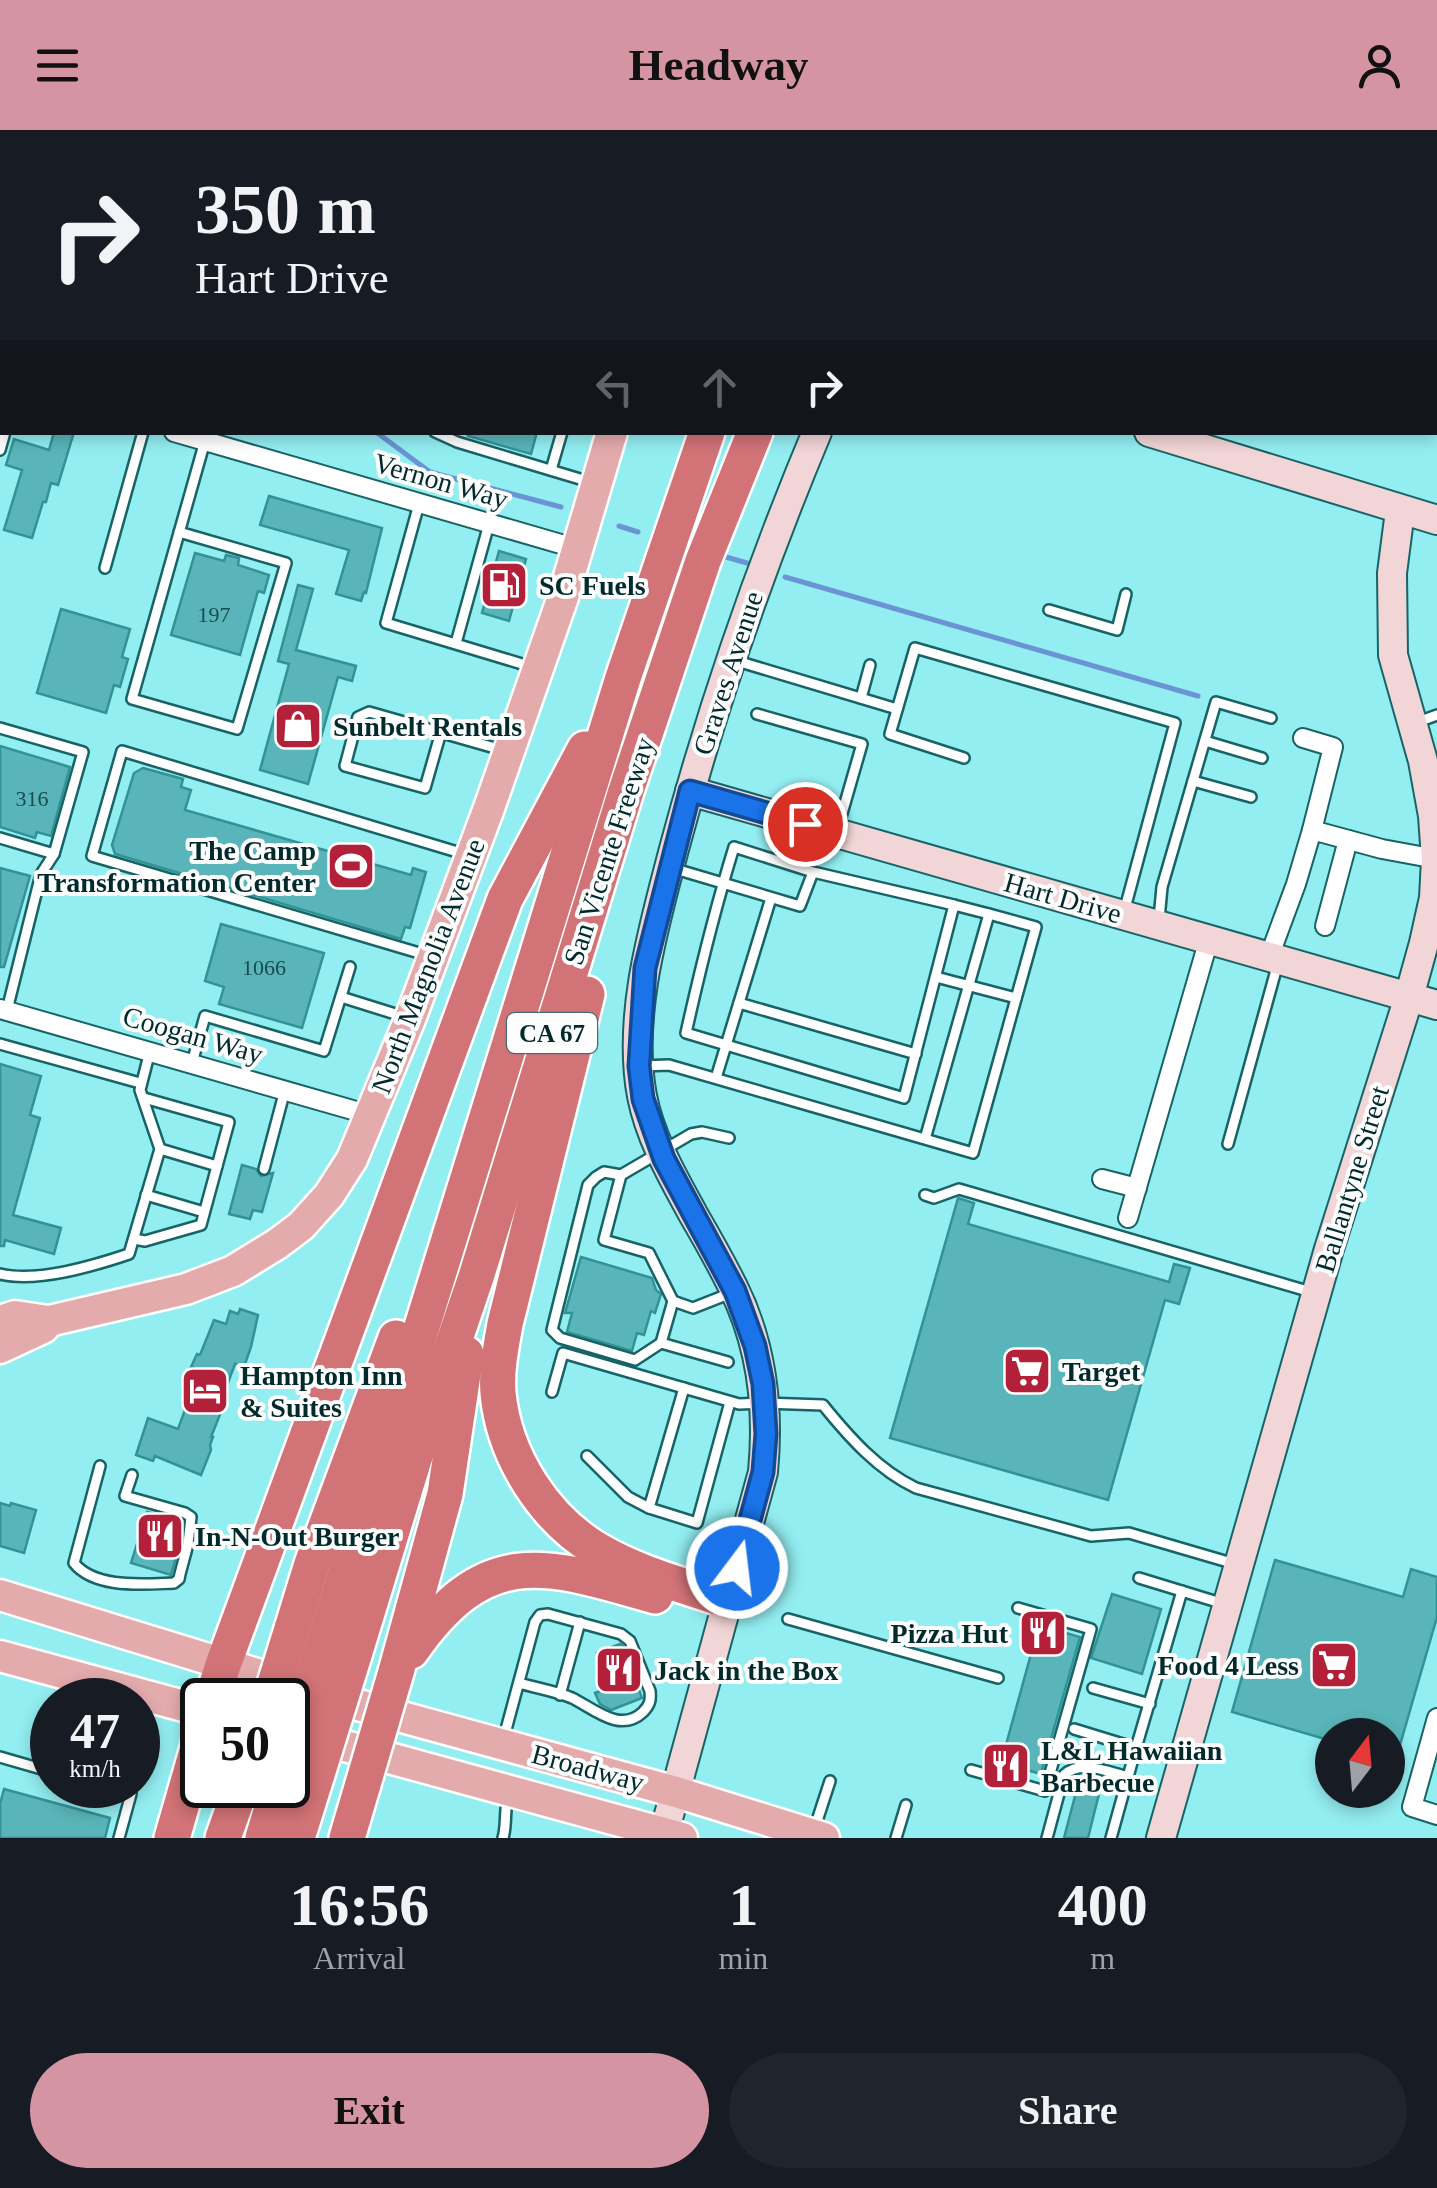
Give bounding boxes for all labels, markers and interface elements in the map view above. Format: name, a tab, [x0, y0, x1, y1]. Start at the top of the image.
icon: menu	[30, 38, 85, 93]
icon: person	[1352, 38, 1407, 93]
text: Headway	[629, 40, 809, 90]
icon: right	[30, 170, 160, 300]
text: 350 m	[195, 171, 376, 248]
text: Hart Drive	[195, 253, 389, 303]
icon: left	[587, 360, 642, 415]
icon: ahead	[692, 360, 747, 415]
icon: right	[797, 360, 852, 415]
street label: Vernon Way	[370, 447, 512, 515]
fuel station icon: SC Fuels	[478, 559, 530, 611]
place label: SC Fuels	[539, 570, 646, 601]
street label: Graves Avenue	[687, 587, 769, 759]
house number: 197	[198, 602, 231, 627]
shop icon: Sunbelt Rentals	[272, 700, 324, 752]
place label: Sunbelt Rentals	[333, 711, 522, 742]
street label: San Vicente Freeway	[558, 733, 660, 969]
pin	[763, 782, 848, 867]
house number: 316	[16, 786, 49, 811]
icon: arrive	[778, 797, 833, 852]
street label: North Magnolia Avenue	[365, 834, 491, 1098]
place label: The Camp Transformation Center	[37, 835, 316, 898]
sports icon: The Camp Transformation Center	[325, 840, 377, 892]
street label: Hart Drive	[1001, 866, 1125, 930]
house number: 1066	[242, 955, 286, 980]
street label: Coogan Way	[119, 1000, 267, 1070]
road number: CA 67	[507, 1013, 597, 1053]
street label: Ballantyne Street	[1309, 1082, 1395, 1276]
supermarket icon: Target	[1001, 1345, 1053, 1397]
place label: Target	[1062, 1356, 1141, 1387]
place label: Hampton Inn & Suites	[240, 1360, 403, 1423]
hotel icon: Hampton Inn & Suites	[179, 1365, 231, 1417]
restaurant icon: In-N-Out Burger	[134, 1510, 186, 1562]
position arrow	[685, 1516, 789, 1620]
place label: In-N-Out Burger	[195, 1521, 400, 1552]
restaurant icon: Pizza Hut	[1017, 1607, 1069, 1659]
place label: Pizza Hut	[891, 1618, 1009, 1649]
supermarket icon: Food 4 Less	[1308, 1639, 1360, 1691]
restaurant icon: Jack in the Box	[593, 1644, 645, 1696]
place label: Food 4 Less	[1157, 1650, 1299, 1681]
place label: Jack in the Box	[654, 1655, 838, 1686]
speed limit sign: 50	[180, 1678, 310, 1808]
text: 47	[70, 1703, 120, 1759]
north arrow	[1315, 1718, 1405, 1808]
map controls	[1315, 1718, 1405, 1808]
place label: L&L Hawaiian Barbecue	[1041, 1735, 1223, 1798]
street label: Broadway	[528, 1738, 648, 1798]
restaurant icon: L&L Hawaiian Barbecue	[980, 1740, 1032, 1792]
text: km/h	[69, 1755, 121, 1782]
text: 16:56	[289, 1872, 429, 1938]
text: 1	[728, 1872, 758, 1938]
text: 400	[1058, 1872, 1148, 1938]
text: Arrival	[313, 1940, 405, 1976]
text: min	[719, 1940, 768, 1976]
text: m	[1090, 1940, 1115, 1976]
button: Exit	[30, 2053, 709, 2168]
button: Share	[729, 2053, 1407, 2168]

